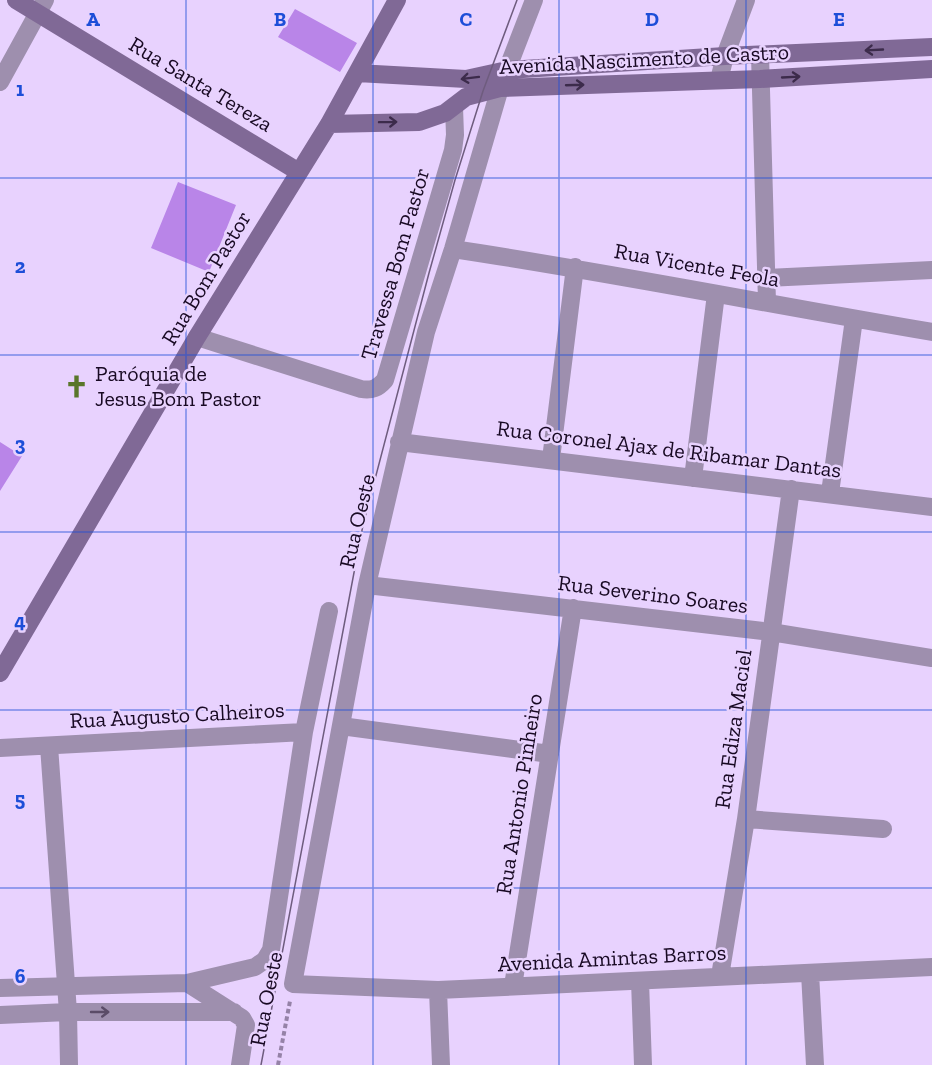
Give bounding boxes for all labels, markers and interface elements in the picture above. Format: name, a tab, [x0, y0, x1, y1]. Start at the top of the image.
text: A	[86, 7, 100, 31]
text: B	[274, 7, 286, 31]
text: C	[460, 7, 473, 31]
text: D	[645, 7, 659, 31]
text: E	[833, 7, 845, 31]
street label: Rua Santa Tereza	[124, 30, 278, 138]
street label: Avenida Nascimento de Castro	[498, 38, 790, 80]
one-way arrow	[864, 44, 884, 55]
one-way arrow	[780, 71, 800, 82]
one-way arrow	[461, 72, 480, 83]
text: 1	[16, 77, 24, 101]
one-way arrow	[564, 80, 584, 91]
one-way arrow	[377, 117, 397, 128]
street label: Travessa Bom Pastor	[355, 165, 435, 363]
street label: Rua Bom Pastor	[155, 206, 257, 350]
street label: Rua Vicente Feola	[612, 237, 782, 293]
text: 2	[15, 254, 26, 278]
place label: Paróquia de Jesus Bom Pastor	[95, 360, 261, 412]
church icon: Paróquia de Jesus Bom Pastor	[64, 373, 90, 399]
street label: Rua Coronel Ajax de Ribamar Dantas	[495, 414, 843, 484]
text: 3	[15, 432, 26, 456]
street label: Rua Oeste	[333, 471, 381, 571]
street label: Rua Severino Soares	[556, 569, 750, 619]
text: 4	[14, 609, 26, 633]
street label: Rua Ediza Maciel	[708, 647, 758, 811]
street label: Rua Antonio Pinheiro	[490, 692, 548, 896]
street label: Rua Augusto Calheiros	[69, 696, 285, 734]
text: 5	[15, 787, 25, 811]
street label: Avenida Amintas Barros	[497, 939, 727, 977]
street label: Rua Oeste	[244, 949, 288, 1049]
text: 6	[15, 964, 26, 988]
one-way arrow	[90, 1006, 110, 1018]

